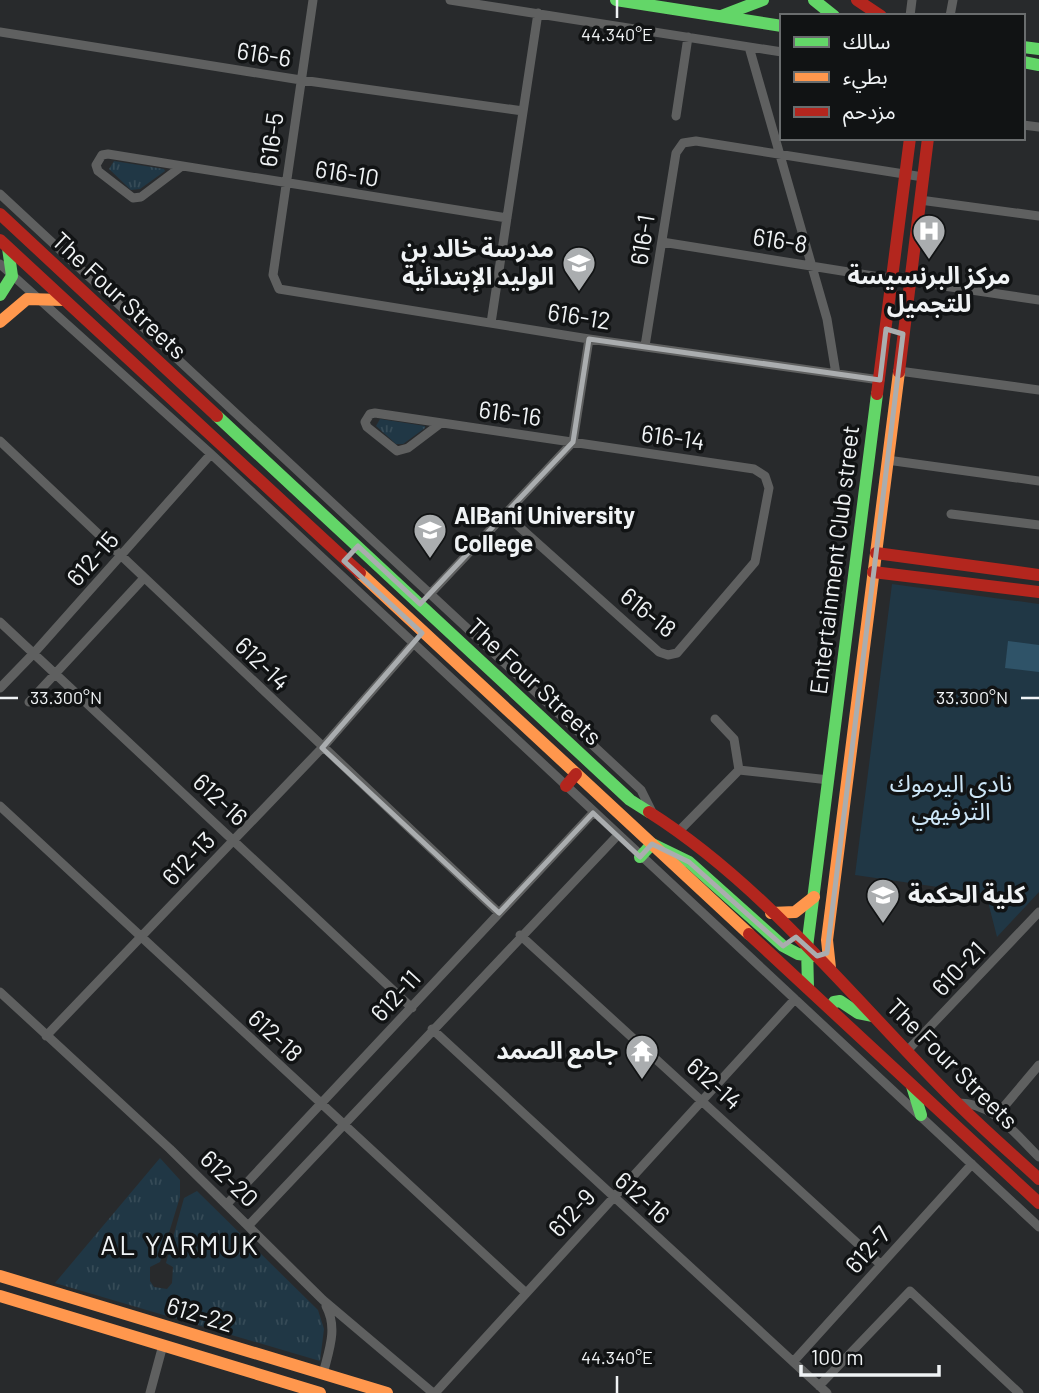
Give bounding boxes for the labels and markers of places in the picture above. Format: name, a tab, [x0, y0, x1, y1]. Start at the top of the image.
hospital icon: مركز البرنسيسة للتجميل	[910, 212, 948, 261]
place label: مدرسة خالد بن الوليد الإبتدائية	[401, 233, 554, 293]
school or university icon: مدرسة خالد بن الوليد الإبتدائية	[560, 244, 598, 293]
place label: مركز البرنسيسة للتجميل	[848, 260, 1010, 318]
place label: AlBani University College	[454, 500, 635, 557]
school or university icon: AlBani University College	[411, 511, 449, 560]
school or university icon: كلية الحكمة	[864, 876, 902, 925]
place label: كلية الحكمة	[908, 879, 1026, 909]
temple icon: جامع الصمد	[623, 1032, 661, 1081]
place label: جامع الصمد	[496, 1035, 618, 1069]

